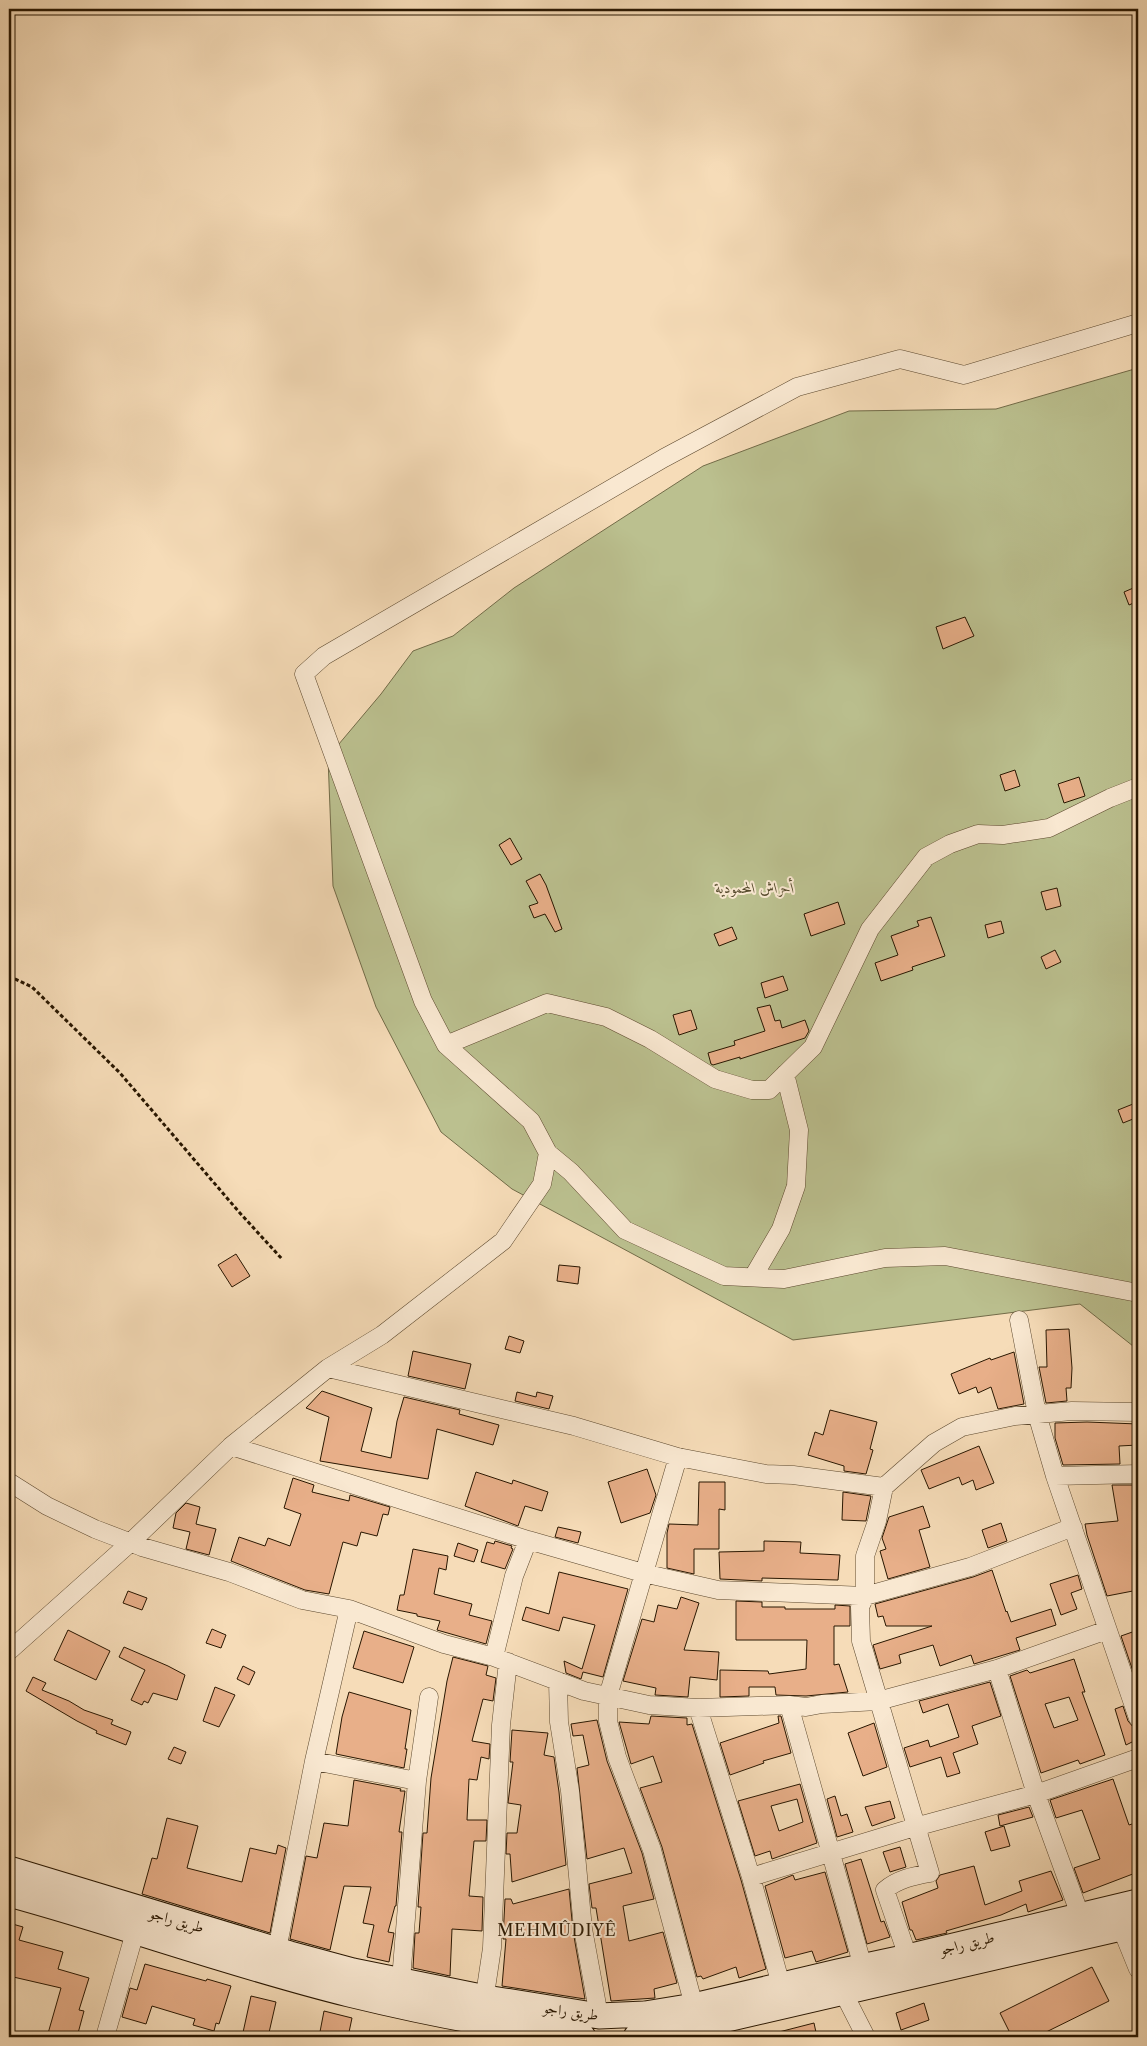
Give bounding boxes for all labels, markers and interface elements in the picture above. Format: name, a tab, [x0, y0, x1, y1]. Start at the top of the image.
park label: أحراش المحمودية	[713, 877, 795, 897]
street label: طريق راجو	[145, 1903, 206, 1938]
district label: MEHMÛDIYÊ	[497, 1920, 617, 1940]
street label: طريق راجو	[936, 1927, 997, 1960]
street label: طريق راجو	[540, 1997, 600, 2025]

